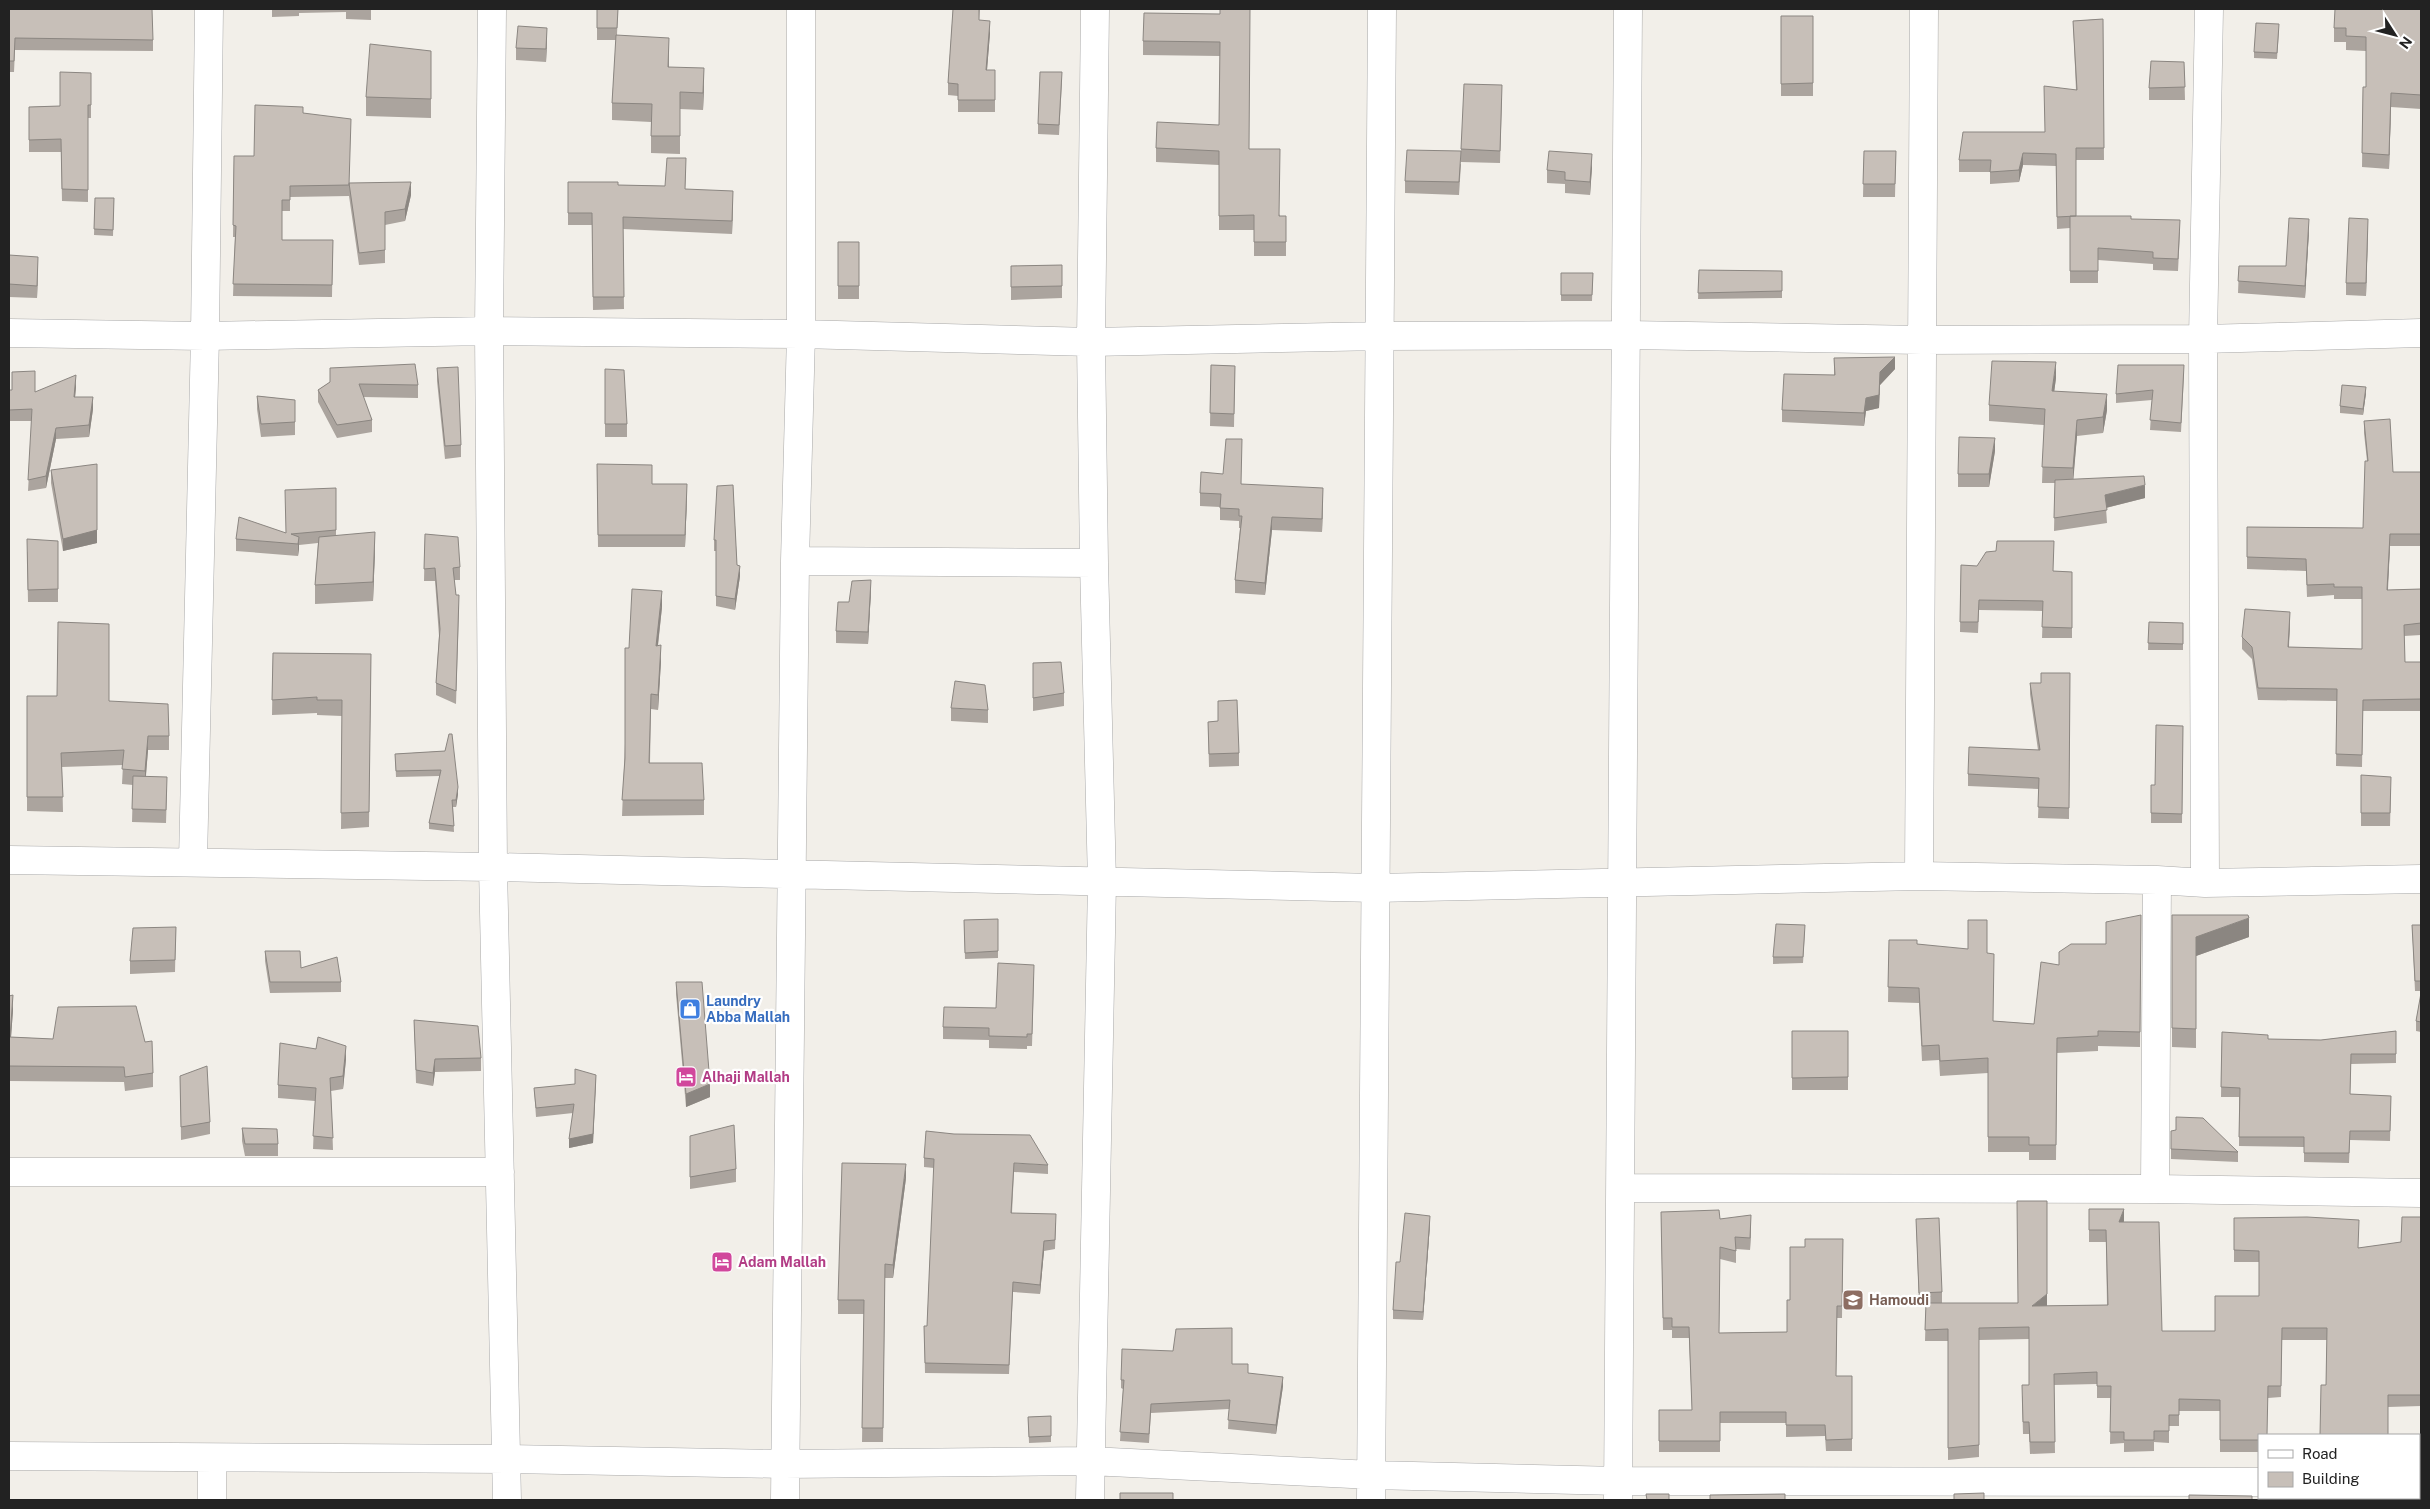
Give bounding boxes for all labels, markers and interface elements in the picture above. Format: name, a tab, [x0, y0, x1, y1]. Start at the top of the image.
north arrow	[2370, 10, 2420, 60]
text: N	[2396, 34, 2415, 52]
place label: Laundry Abba Mallah	[706, 993, 790, 1025]
shop icon: Laundry Abba Mallah	[678, 997, 702, 1021]
hotel icon: Alhaji Mallah	[674, 1065, 698, 1089]
place label: Alhaji Mallah	[702, 1069, 790, 1085]
hotel icon: Adam Mallah	[710, 1250, 734, 1274]
place label: Adam Mallah	[738, 1254, 826, 1270]
school or university icon: Hamoudi	[1841, 1288, 1865, 1312]
place label: Hamoudi	[1869, 1292, 1929, 1308]
legend	[2258, 1434, 2420, 1499]
text: Road	[2302, 1445, 2338, 1462]
text: Building	[2302, 1470, 2360, 1487]

